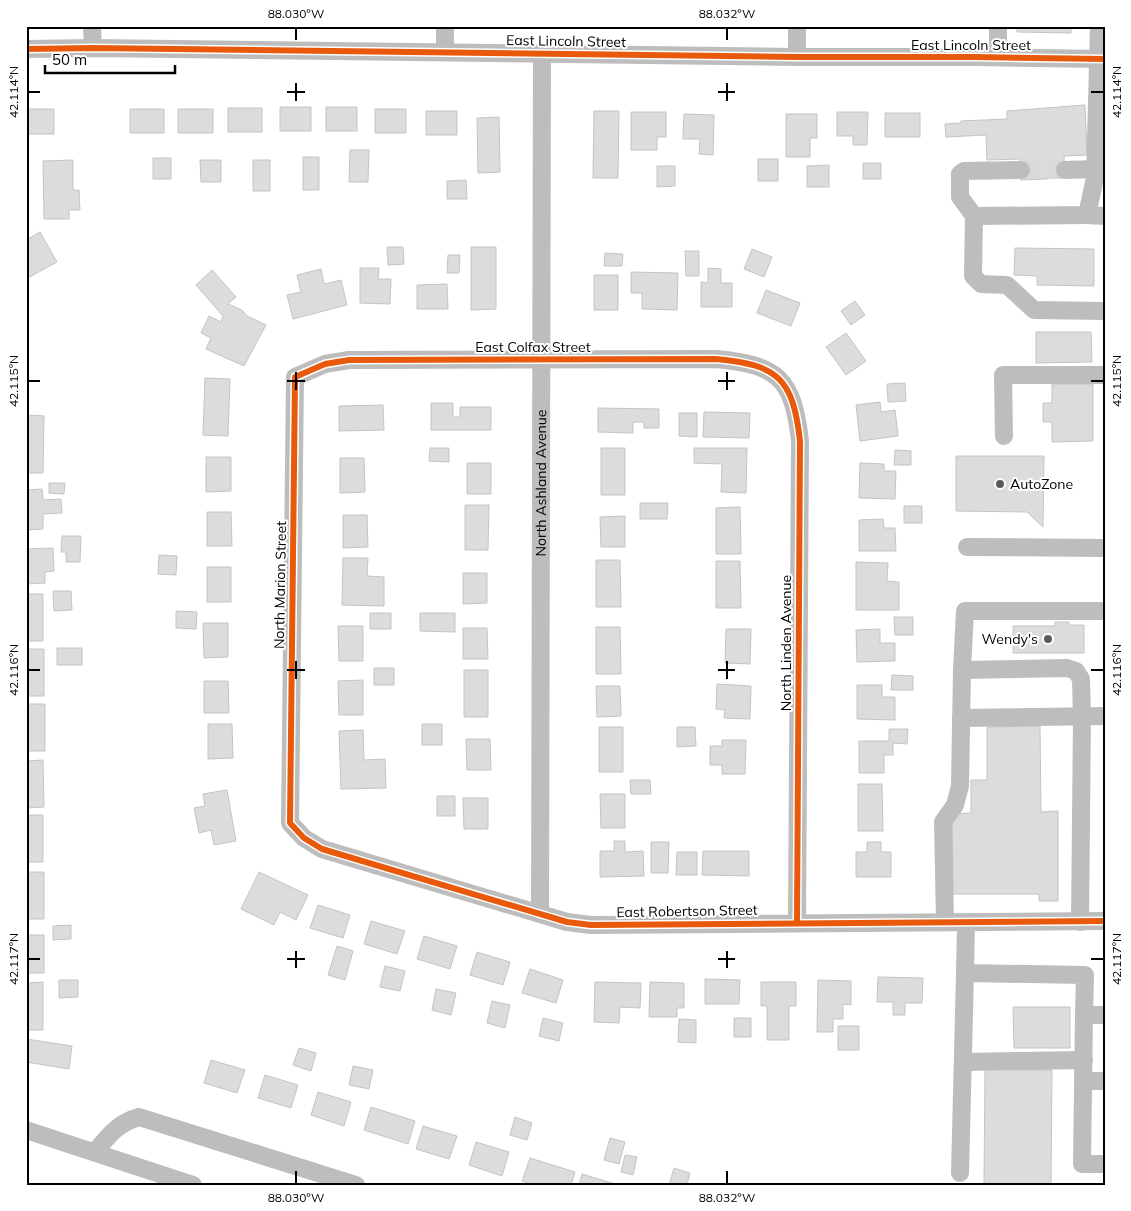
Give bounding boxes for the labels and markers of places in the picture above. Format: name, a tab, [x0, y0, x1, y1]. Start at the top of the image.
place label: AutoZone	[1010, 475, 1073, 493]
marker: AutoZone	[994, 478, 1006, 490]
place label: Wendy's	[982, 630, 1038, 648]
marker: Wendy's	[1042, 633, 1054, 645]

